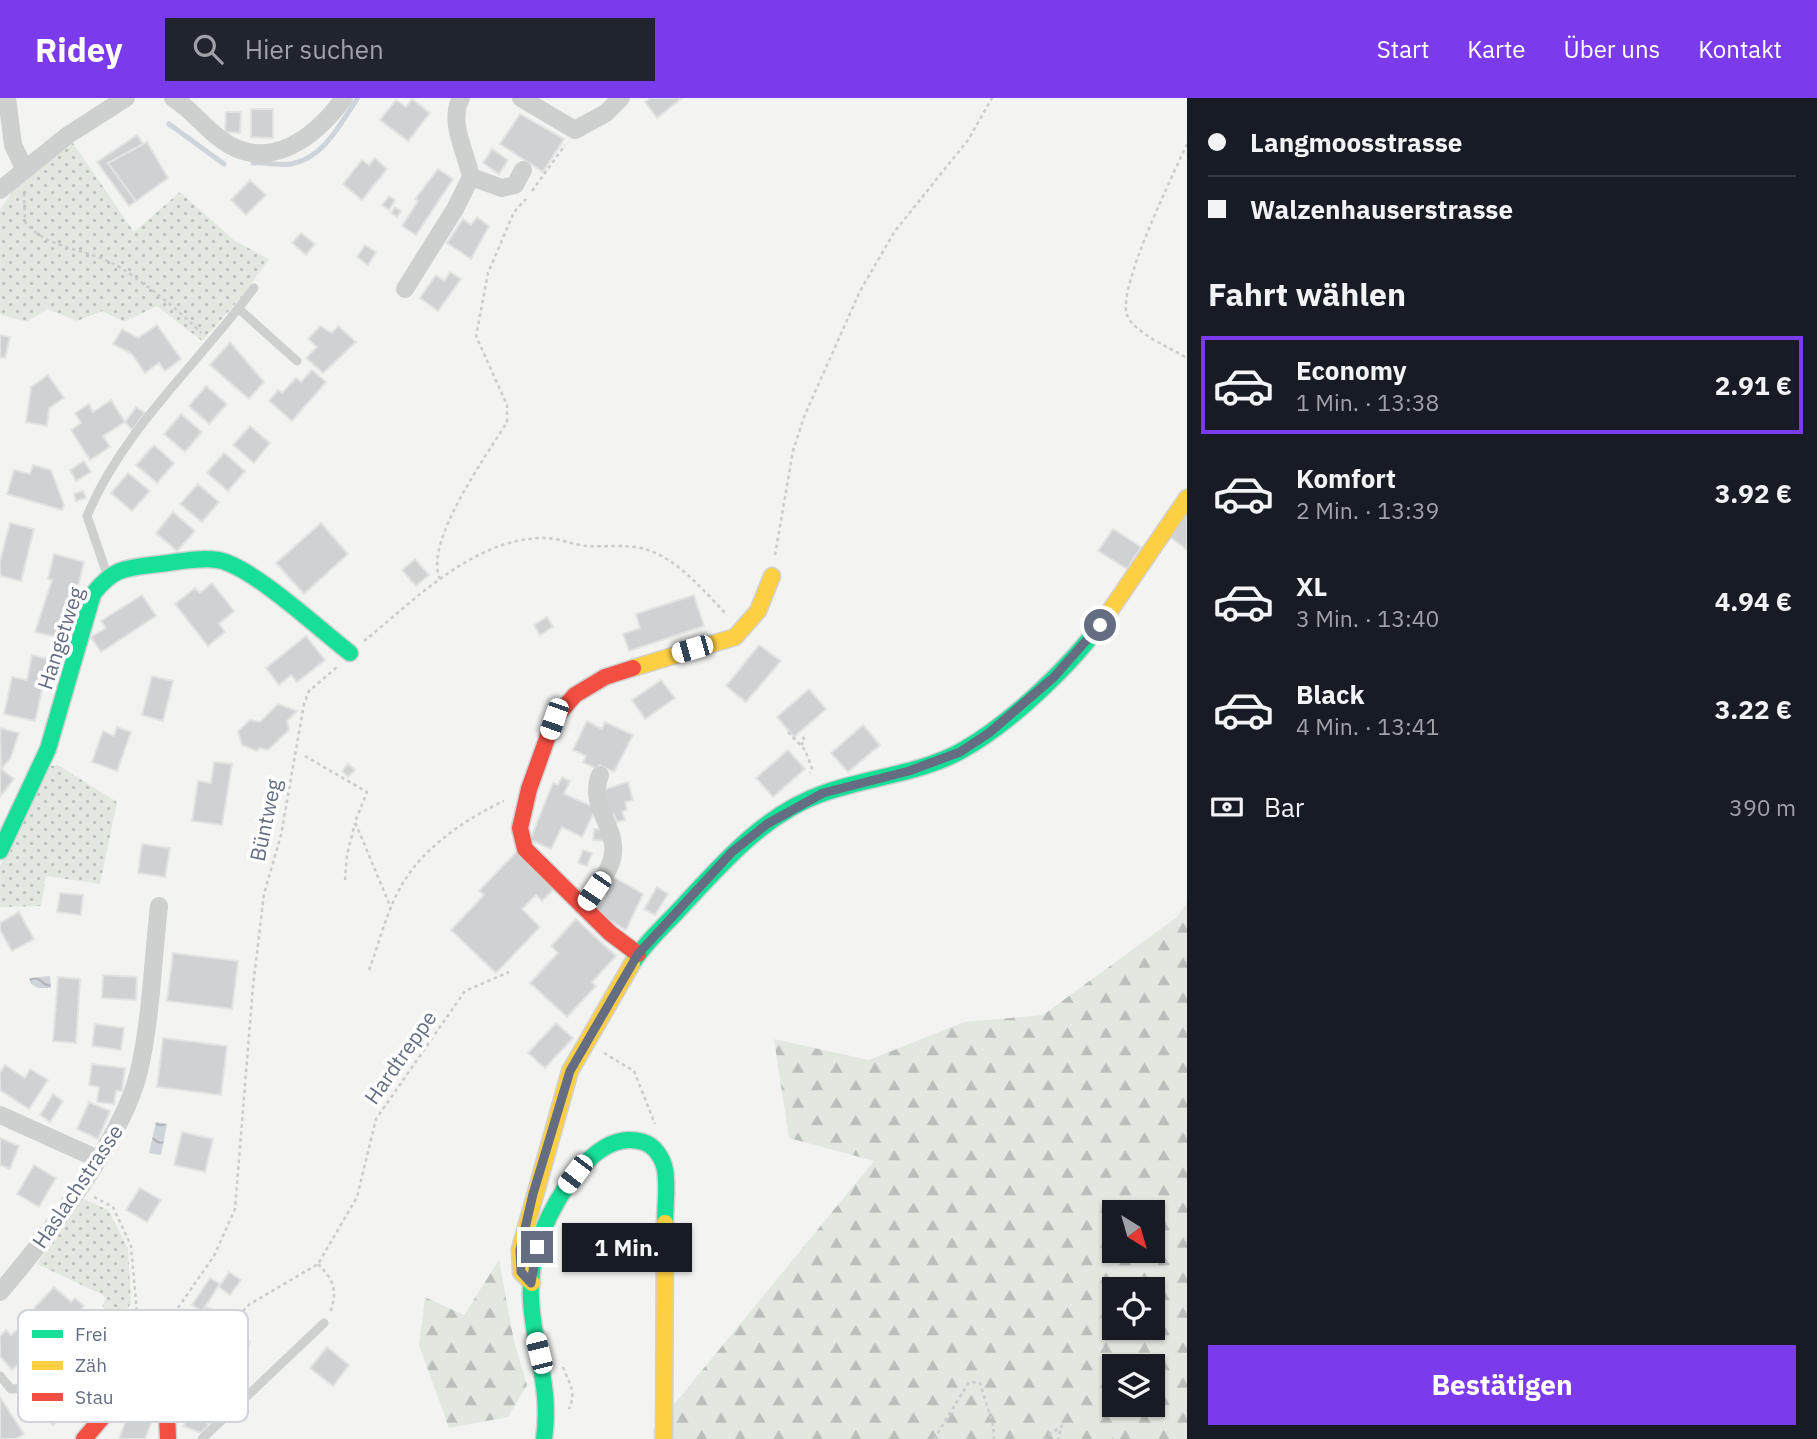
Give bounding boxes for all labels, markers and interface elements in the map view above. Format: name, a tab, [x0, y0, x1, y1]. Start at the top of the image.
search box	[165, 18, 655, 81]
text: Ridey	[35, 28, 123, 71]
icon: search	[189, 30, 227, 68]
text: Hier suchen	[245, 32, 384, 66]
text: Start	[1377, 33, 1429, 65]
text: Karte	[1467, 33, 1525, 65]
text: Über uns	[1563, 33, 1660, 65]
text: Kontakt	[1698, 33, 1782, 65]
text: Langmoosstrasse	[1250, 125, 1462, 159]
text: Walzenhauserstrasse	[1250, 192, 1513, 226]
text: Fahrt wählen	[1208, 273, 1406, 315]
text: Economy	[1296, 353, 1407, 387]
icon: car	[1212, 354, 1275, 417]
text: 2.91 €	[1715, 368, 1792, 402]
text: 1 Min. · 13:38	[1296, 387, 1439, 417]
text: Komfort	[1296, 461, 1396, 495]
icon: car	[1212, 462, 1275, 525]
text: 3.92 €	[1715, 476, 1792, 510]
text: 2 Min. · 13:39	[1296, 495, 1439, 525]
text: XL	[1296, 569, 1327, 603]
icon: car	[1212, 570, 1275, 633]
street label: Hangetweg	[30, 583, 90, 693]
text: 4.94 €	[1715, 584, 1792, 618]
text: 3 Min. · 13:40	[1296, 603, 1439, 633]
route start	[1084, 609, 1116, 641]
car	[669, 633, 716, 665]
text: Black	[1296, 677, 1364, 711]
icon: car	[1212, 678, 1275, 741]
text: 3.22 €	[1715, 692, 1792, 726]
car	[538, 696, 571, 742]
text: 4 Min. · 13:41	[1296, 711, 1439, 741]
street label: Büntweg	[243, 776, 287, 864]
icon: cash	[1208, 788, 1246, 826]
text: Bar	[1264, 790, 1304, 824]
text: 390 m	[1729, 792, 1796, 822]
car	[574, 868, 615, 914]
street label: Hardtreppe	[357, 1005, 443, 1109]
street label: Haslachstrasse	[25, 1119, 129, 1253]
car	[554, 1151, 597, 1197]
north arrow	[1102, 1200, 1166, 1264]
map controls	[1102, 1200, 1165, 1417]
callout: 1 Min.	[562, 1222, 691, 1272]
route end	[521, 1231, 553, 1263]
text: 1 Min.	[594, 1232, 660, 1262]
button: locate	[1102, 1277, 1165, 1340]
legend	[18, 1310, 248, 1422]
text: Frei	[75, 1322, 107, 1346]
car	[524, 1330, 555, 1376]
button: Bestätigen	[1208, 1345, 1796, 1425]
text: Zäh	[75, 1353, 107, 1377]
button: layers	[1102, 1354, 1165, 1417]
text: Stau	[75, 1385, 114, 1409]

